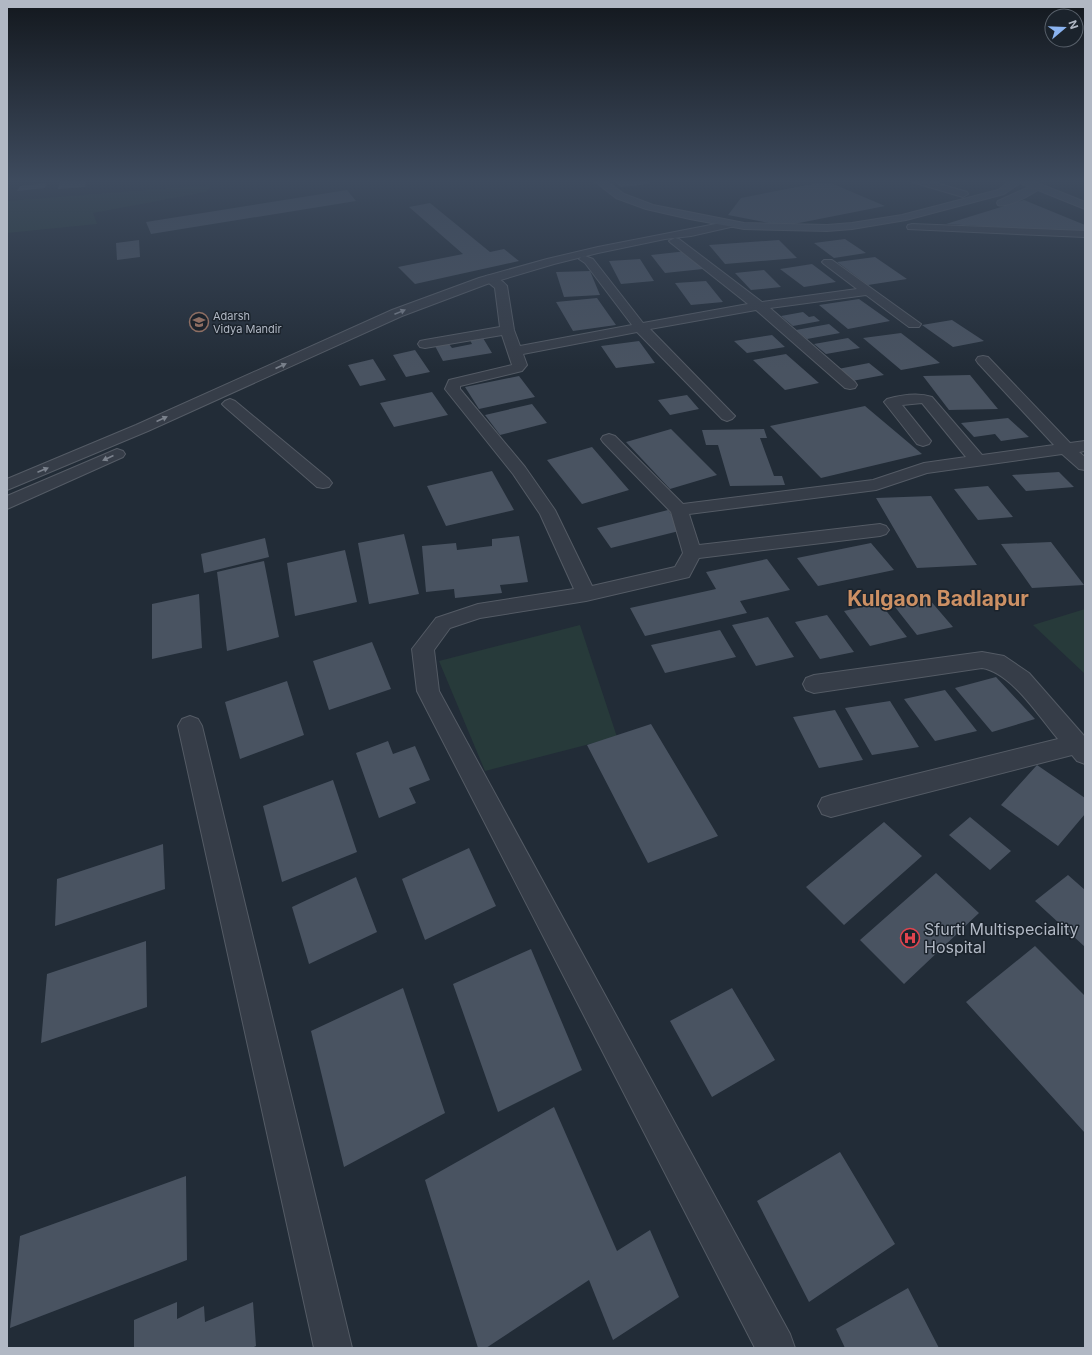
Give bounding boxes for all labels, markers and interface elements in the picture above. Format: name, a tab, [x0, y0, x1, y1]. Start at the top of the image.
north arrow	[1044, 8, 1084, 48]
text: N	[1065, 18, 1081, 31]
one-way arrow	[394, 308, 406, 314]
place label: Adarsh Vidya Mandir	[213, 309, 282, 336]
school or university icon: Adarsh Vidya Mandir	[188, 311, 210, 333]
one-way arrow	[276, 362, 288, 368]
one-way arrow	[157, 415, 169, 421]
one-way arrow	[102, 455, 114, 462]
one-way arrow	[37, 466, 49, 472]
district label: Kulgaon Badlapur	[847, 586, 1029, 611]
place label: Sfurti Multispeciality Hospital	[924, 919, 1079, 957]
hospital icon: Sfurti Multispeciality Hospital	[899, 927, 921, 949]

